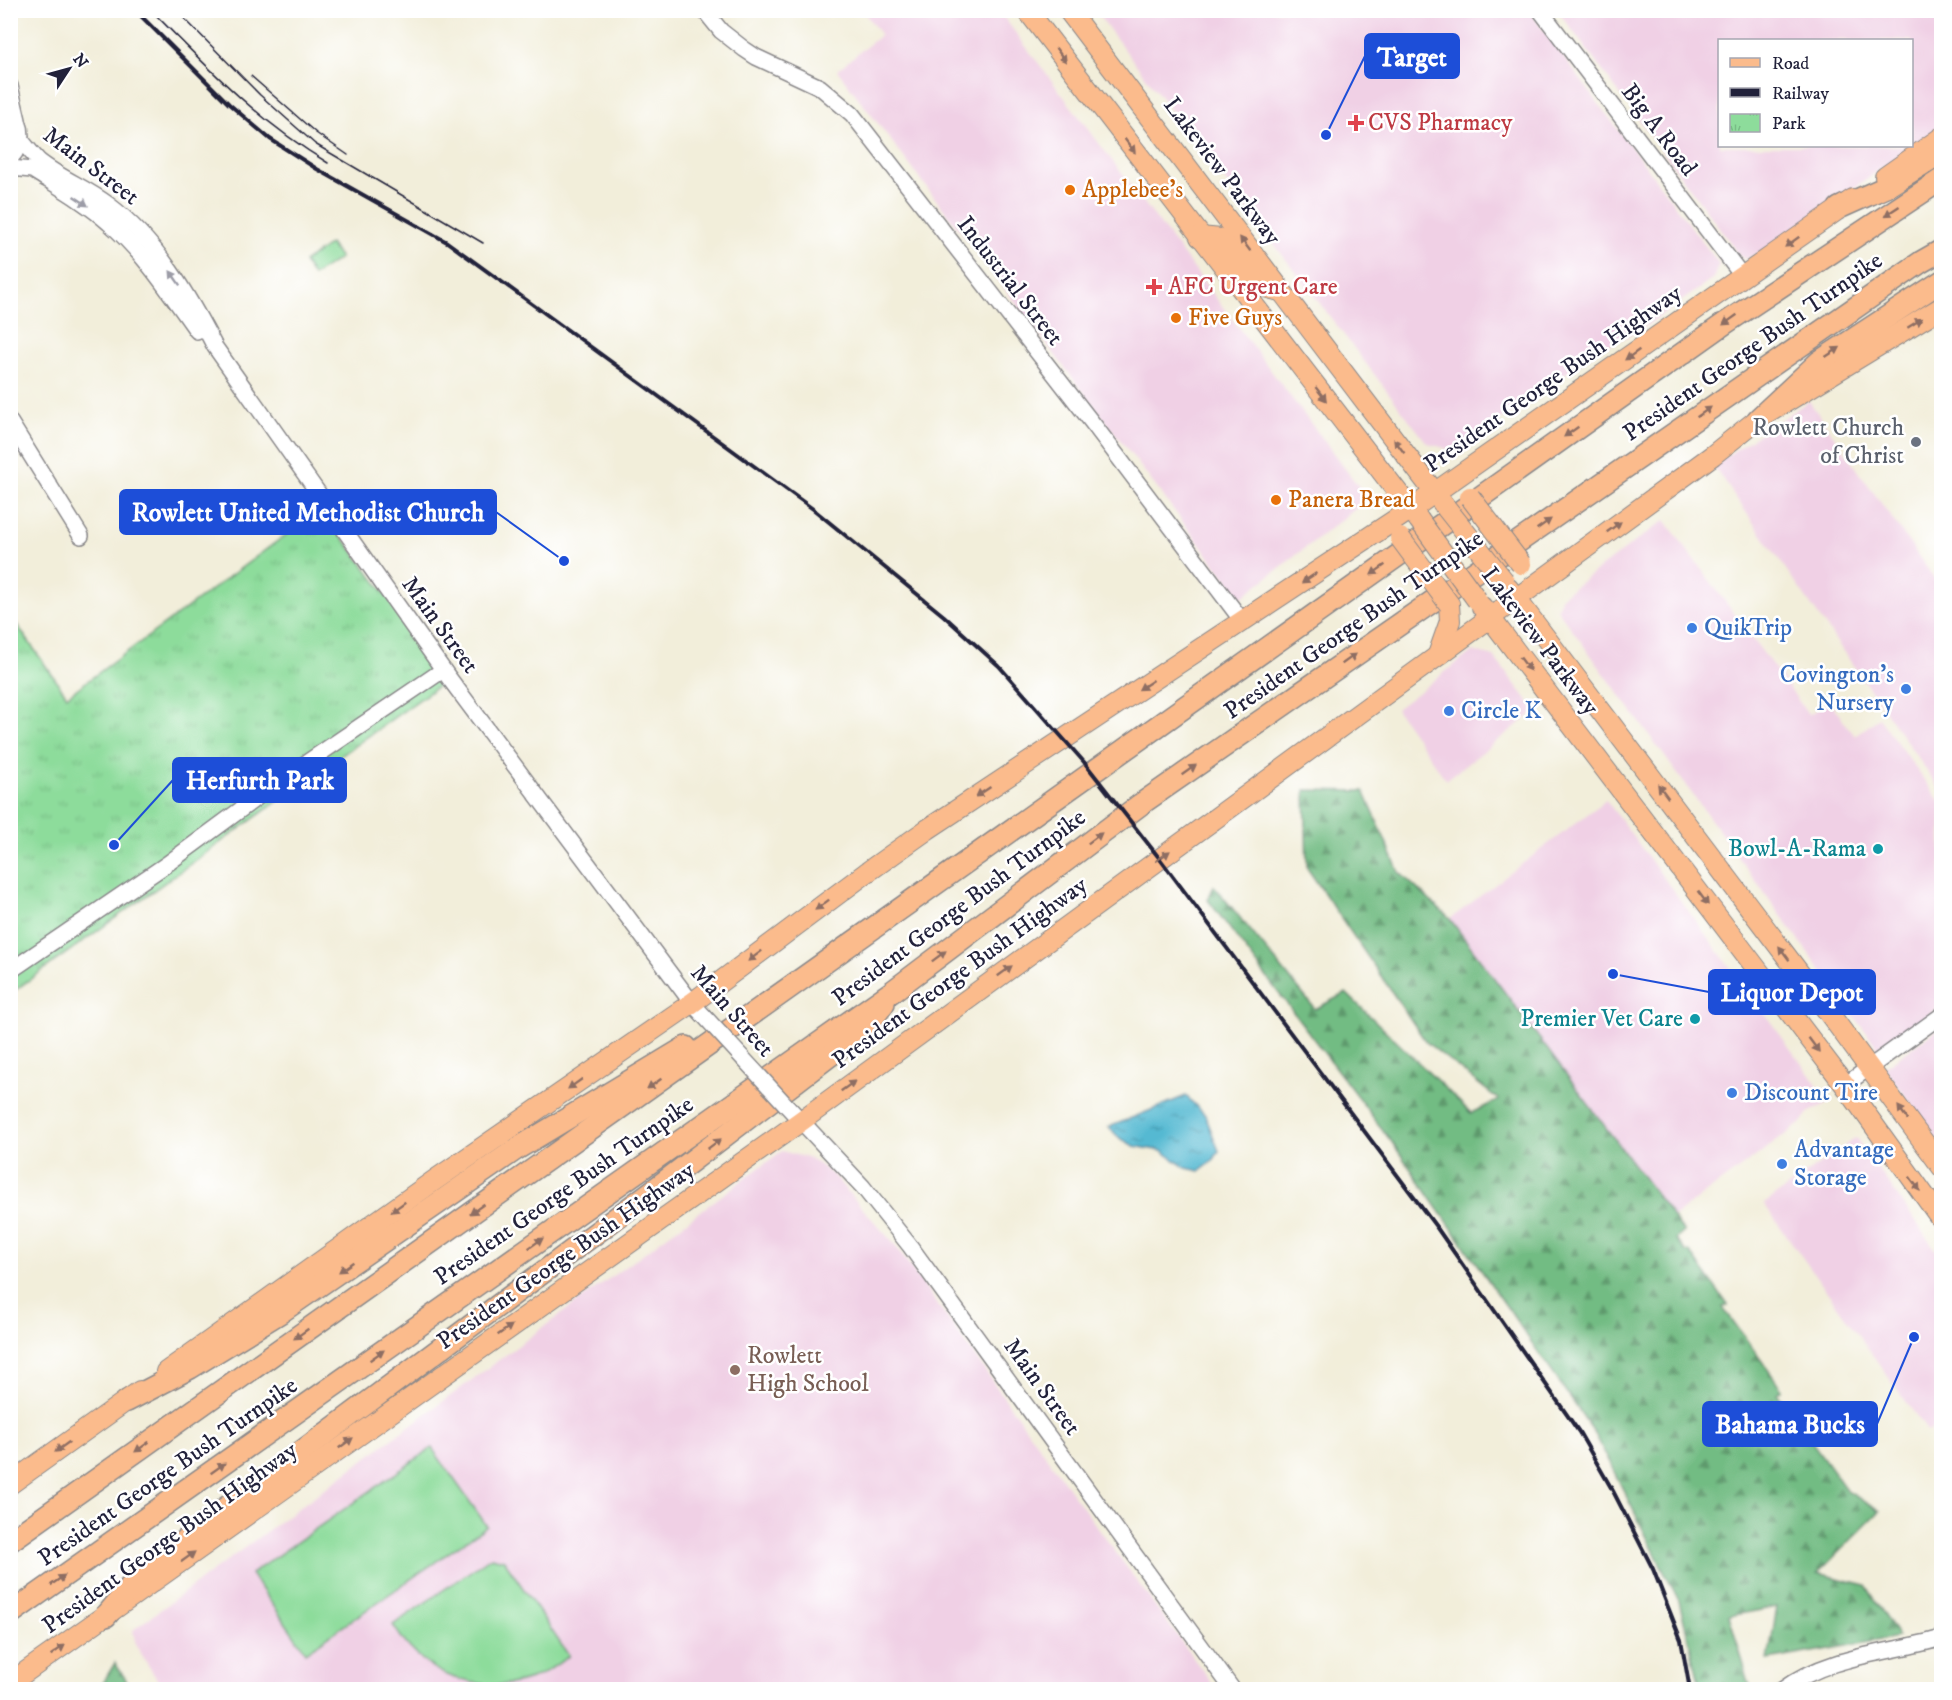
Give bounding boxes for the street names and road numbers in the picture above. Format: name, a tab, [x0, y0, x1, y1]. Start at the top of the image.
street label: Big A Road	[1614, 78, 1704, 182]
street label: Lakeview Parkway	[1157, 91, 1288, 252]
street label: Main Street	[37, 120, 145, 212]
street label: Industrial Street	[950, 210, 1070, 352]
street label: President George Bush Turnpike	[1617, 246, 1889, 448]
street label: President George Bush Highway	[1418, 278, 1688, 480]
street label: President George Bush Turnpike	[1218, 524, 1490, 726]
street label: Lakeview Parkway	[1475, 561, 1606, 722]
street label: Main Street	[395, 571, 485, 680]
street label: President George Bush Turnpike	[826, 803, 1092, 1013]
street label: President George Bush Highway	[827, 870, 1094, 1076]
street label: Main Street	[684, 959, 781, 1064]
street label: President George Bush Turnpike	[428, 1090, 700, 1292]
street label: President George Bush Highway	[431, 1155, 701, 1357]
street label: Main Street	[997, 1333, 1087, 1442]
street label: President George Bush Turnpike	[32, 1371, 304, 1573]
street label: President George Bush Highway	[37, 1435, 304, 1641]

